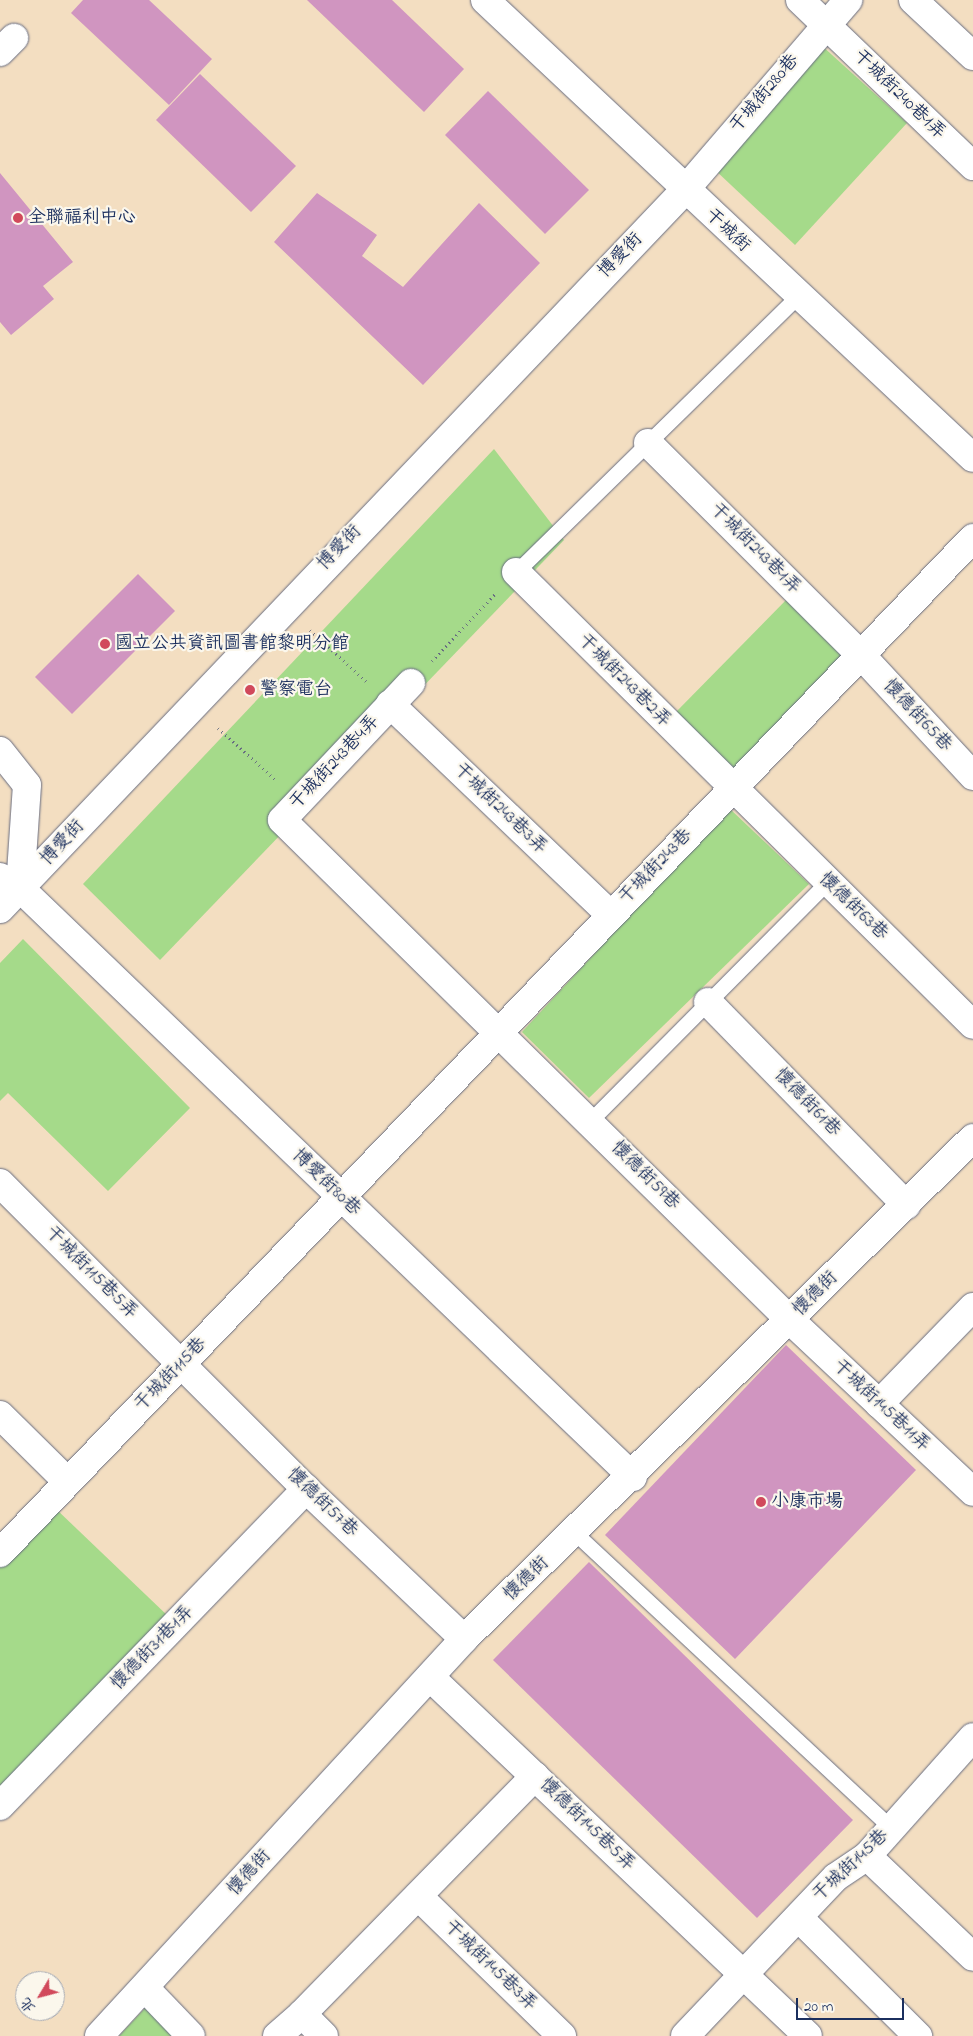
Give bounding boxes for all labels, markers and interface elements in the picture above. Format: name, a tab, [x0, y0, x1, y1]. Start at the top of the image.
street label: 干城街240巷1弄	[848, 46, 950, 144]
street label: 干城街280巷	[726, 50, 804, 138]
street label: 干城街	[700, 205, 754, 257]
place label: 全聯福利中心	[28, 207, 136, 229]
marker: 全聯福利中心	[12, 212, 24, 224]
street label: 博愛街	[594, 229, 648, 283]
street label: 干城街243巷1弄	[705, 499, 805, 599]
street label: 博愛街	[313, 521, 367, 575]
street label: 干城街243巷2弄	[573, 630, 675, 732]
place label: 國立公共資訊圖書館黎明分館	[115, 633, 349, 655]
marker: 國立公共資訊圖書館黎明分館	[99, 638, 111, 650]
street label: 懷德街65巷	[878, 676, 956, 756]
place label: 警察電台	[260, 679, 332, 701]
marker: 警察電台	[244, 684, 256, 696]
street label: 干城街243巷4弄	[286, 711, 384, 815]
street label: 干城街243巷3弄	[449, 759, 551, 859]
street label: 博愛街	[37, 816, 89, 870]
street label: 干城街243巷	[615, 825, 697, 909]
street label: 懷德街63巷	[814, 869, 892, 945]
street label: 懷德街61巷	[769, 1065, 845, 1141]
street label: 懷德街59巷	[606, 1137, 684, 1215]
street label: 博愛街80巷	[287, 1145, 365, 1221]
street label: 干城街115巷5弄	[40, 1222, 142, 1324]
street label: 懷德街	[789, 1267, 843, 1321]
street label: 干城街115巷	[131, 1334, 211, 1416]
street label: 干城街145巷11弄	[828, 1356, 934, 1456]
street label: 懷德街57巷	[282, 1464, 362, 1542]
place label: 小康市場	[771, 1491, 843, 1513]
marker: 小康市場	[755, 1496, 767, 1508]
street label: 懷德街	[500, 1552, 554, 1606]
street label: 懷德街31巷1弄	[107, 1601, 199, 1695]
street label: 懷德街145巷5弄	[535, 1774, 639, 1876]
street label: 干城街145巷	[809, 1826, 893, 1906]
street label: 懷德街	[224, 1846, 276, 1900]
street label: 干城街145巷3弄	[439, 1916, 541, 2016]
north arrow	[15, 1971, 65, 2021]
scale bar	[798, 1988, 906, 2020]
text: 北	[16, 1993, 41, 2017]
text: 20 m	[804, 1996, 833, 2018]

